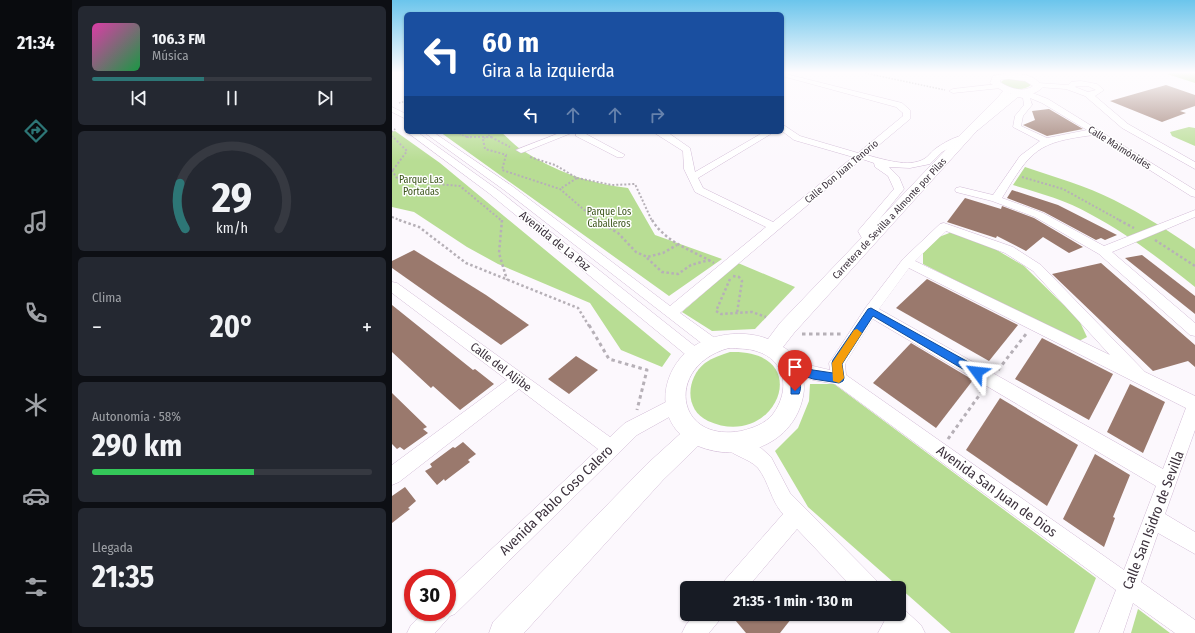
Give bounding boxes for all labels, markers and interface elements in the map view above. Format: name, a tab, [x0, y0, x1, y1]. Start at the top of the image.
text: 60 m	[482, 26, 539, 59]
icon: left	[416, 28, 468, 80]
text: 106.3 FM	[152, 30, 205, 48]
text: 21:34	[17, 32, 55, 54]
text: Música	[152, 48, 189, 63]
text: Gira a la izquierda	[482, 60, 615, 82]
icon: previous	[128, 87, 150, 109]
icon: pause	[221, 87, 243, 109]
icon: next	[314, 87, 336, 109]
icon: left	[520, 104, 542, 126]
icon: ahead	[562, 104, 584, 126]
icon: ahead	[604, 104, 626, 126]
icon: right	[646, 104, 668, 126]
icon: directions	[22, 117, 50, 145]
street label: Calle Maimónides	[1086, 124, 1153, 172]
street label: Calle Don Juan Tenorio	[802, 138, 881, 206]
street label: Carretera de Sevilla a Almonte por Pilas	[830, 155, 949, 282]
text: 29	[211, 173, 252, 223]
park label: Parque Las Portadas	[399, 174, 443, 198]
park label: Parque Los Caballeros	[587, 206, 631, 230]
icon: music	[22, 208, 50, 236]
street label: Avenida de La Paz	[517, 208, 594, 274]
text: km/h	[216, 220, 248, 237]
text: Clima	[92, 290, 122, 305]
icon: phone	[22, 299, 50, 327]
text: 20°	[210, 309, 254, 345]
text: −	[92, 314, 102, 341]
text: +	[362, 314, 372, 341]
street label: Calle del Aljibe	[468, 339, 534, 395]
pin	[778, 350, 812, 391]
position arrow	[956, 351, 998, 393]
icon: arrive	[784, 356, 806, 378]
icon: climate	[22, 391, 50, 419]
text: Autonomía · 58%	[92, 409, 181, 424]
text: 290 km	[92, 428, 182, 464]
street label: Avenida Pablo Coso Calero	[496, 442, 617, 559]
street label: Avenida San Juan de Dios	[933, 442, 1060, 541]
street label: Calle San Isidro de Sevilla	[1119, 448, 1188, 592]
icon: car	[22, 482, 50, 510]
text: Llegada	[92, 540, 133, 555]
text: 21:35	[92, 559, 154, 595]
speed limit sign: 30	[404, 569, 456, 621]
icon: filters	[22, 573, 50, 601]
text: 21:35 · 1 min · 130 m	[733, 592, 853, 610]

